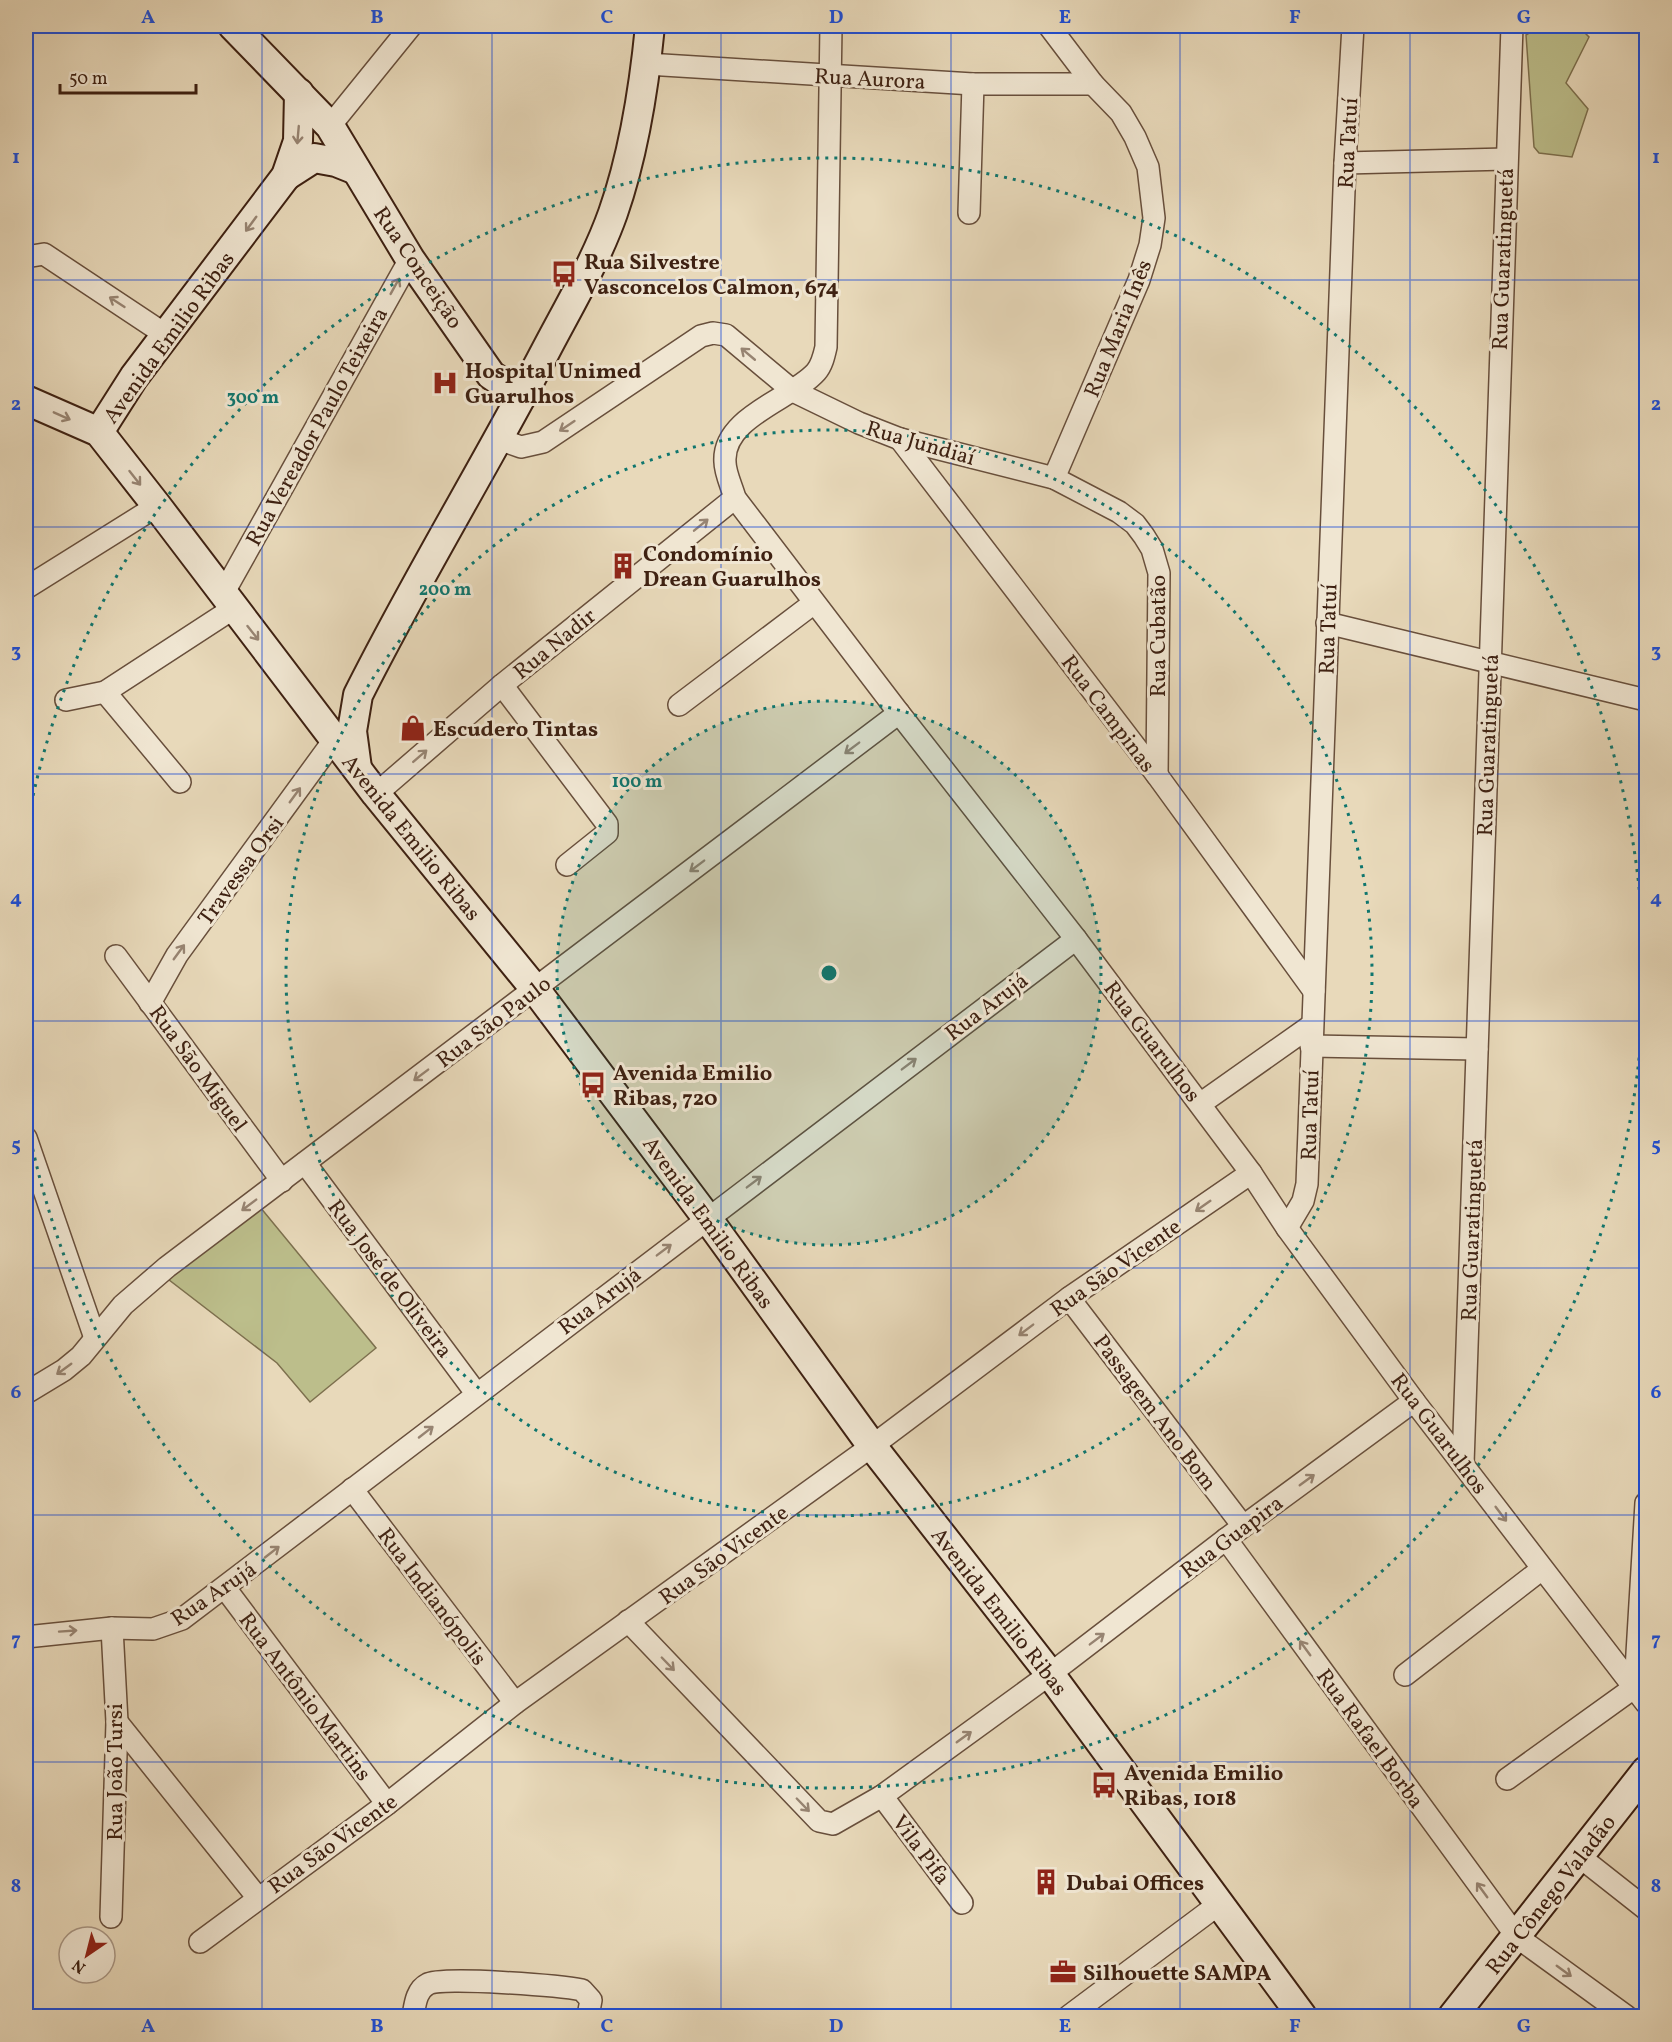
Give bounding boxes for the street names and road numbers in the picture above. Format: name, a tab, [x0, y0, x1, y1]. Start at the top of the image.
street label: Rua Aurora	[813, 62, 926, 99]
street label: Rua Tatuí	[1332, 96, 1367, 189]
street label: Rua Guaratinguetá	[1486, 167, 1523, 351]
street label: Rua Conceição	[365, 201, 469, 336]
street label: Avenida Emilio Ribas	[97, 246, 243, 431]
street label: Rua Maria Inês	[1078, 255, 1161, 403]
street label: Rua Vereador Paulo Teixeira	[239, 302, 397, 552]
street label: Rua Jundiaí	[862, 414, 979, 475]
street label: Rua Cubatão	[1144, 575, 1175, 697]
street label: Rua Tatuí	[1312, 583, 1347, 675]
street label: Rua Nadir	[508, 602, 604, 688]
street label: Rua Campinas	[1052, 649, 1162, 780]
street label: Rua Guaratinguetá	[1471, 653, 1508, 837]
street label: Avenida Emilio Ribas	[333, 749, 487, 928]
street label: Travessa Orsi	[192, 810, 292, 933]
street label: Rua Arujá	[939, 966, 1036, 1050]
street label: Rua São Paulo	[431, 970, 558, 1076]
street label: Rua Guarulhos	[1095, 975, 1207, 1110]
street label: Rua São Miguel	[140, 1000, 254, 1139]
street label: Rua Tatuí	[1294, 1069, 1329, 1161]
street label: Avenida Emilio Ribas	[634, 1131, 780, 1316]
street label: Rua Guaratinguetá	[1455, 1138, 1492, 1322]
street label: Rua José de Oliveira	[319, 1194, 459, 1365]
street label: Rua São Vicente	[1045, 1212, 1188, 1326]
street label: Rua Arujá	[552, 1260, 649, 1344]
street label: Passagem Ano Bom	[1085, 1329, 1223, 1498]
street label: Rua Guarulhos	[1382, 1367, 1494, 1502]
street label: Rua Guapira	[1175, 1489, 1290, 1587]
street label: Rua São Vicente	[653, 1498, 796, 1614]
street label: Rua Indianópolis	[369, 1522, 493, 1673]
street label: Avenida Emilio Ribas	[922, 1522, 1074, 1703]
street label: Rua Arujá	[165, 1555, 263, 1635]
street label: Rua Antônio Martins	[230, 1607, 378, 1788]
street label: Rua Rafael Borba	[1308, 1663, 1430, 1816]
street label: Rua João Tursi	[101, 1703, 132, 1841]
street label: Rua São Vicente	[262, 1787, 405, 1903]
street label: Vila Pifa	[883, 1809, 957, 1892]
street label: Rua Cônego Valadão	[1479, 1809, 1624, 1982]

